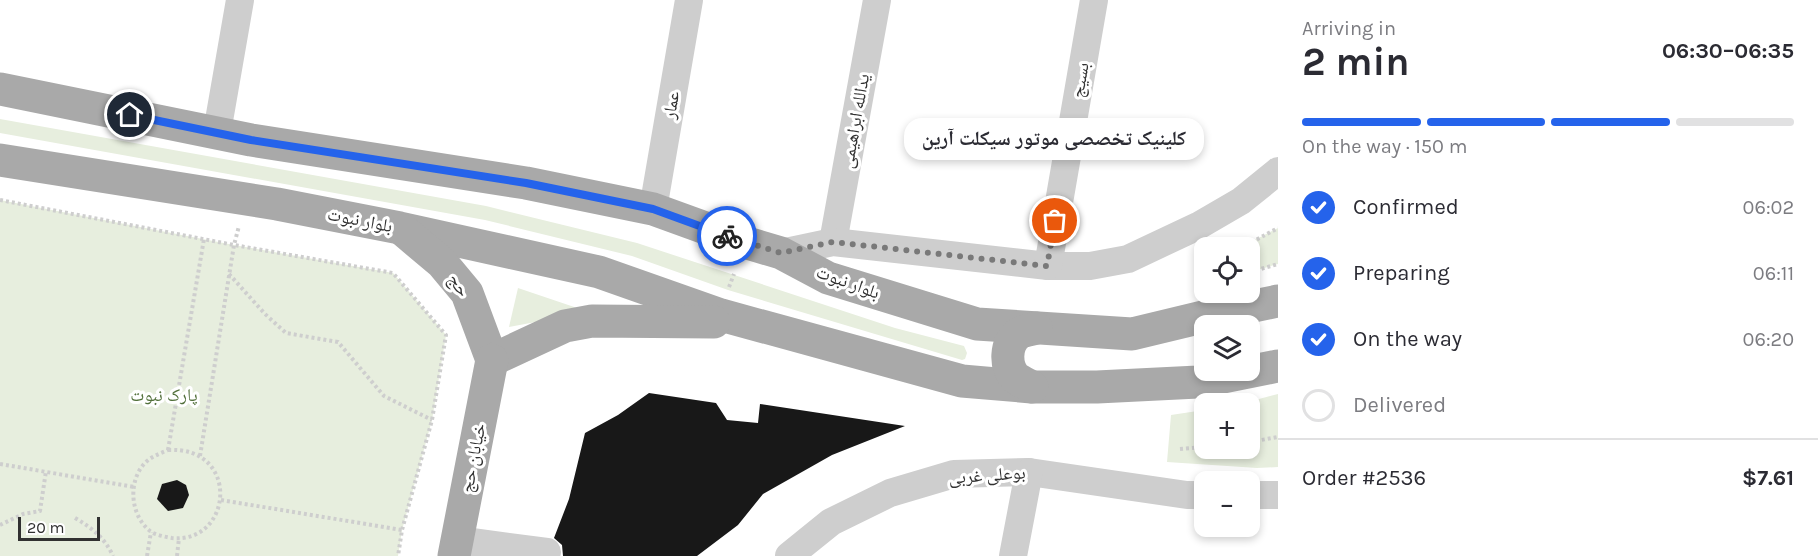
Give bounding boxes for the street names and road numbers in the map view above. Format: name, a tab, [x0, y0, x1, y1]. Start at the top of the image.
street label: بسیج	[1066, 61, 1095, 99]
street label: یدالله ابراهیمی	[836, 72, 874, 170]
street label: عمار	[658, 89, 684, 122]
street label: بلوار نبوت	[326, 203, 394, 237]
street label: بلوار نبوت	[813, 260, 883, 304]
street label: حج	[442, 269, 475, 302]
street label: خیابان حج	[455, 421, 491, 495]
street label: بوعلی غربی	[948, 461, 1026, 489]

